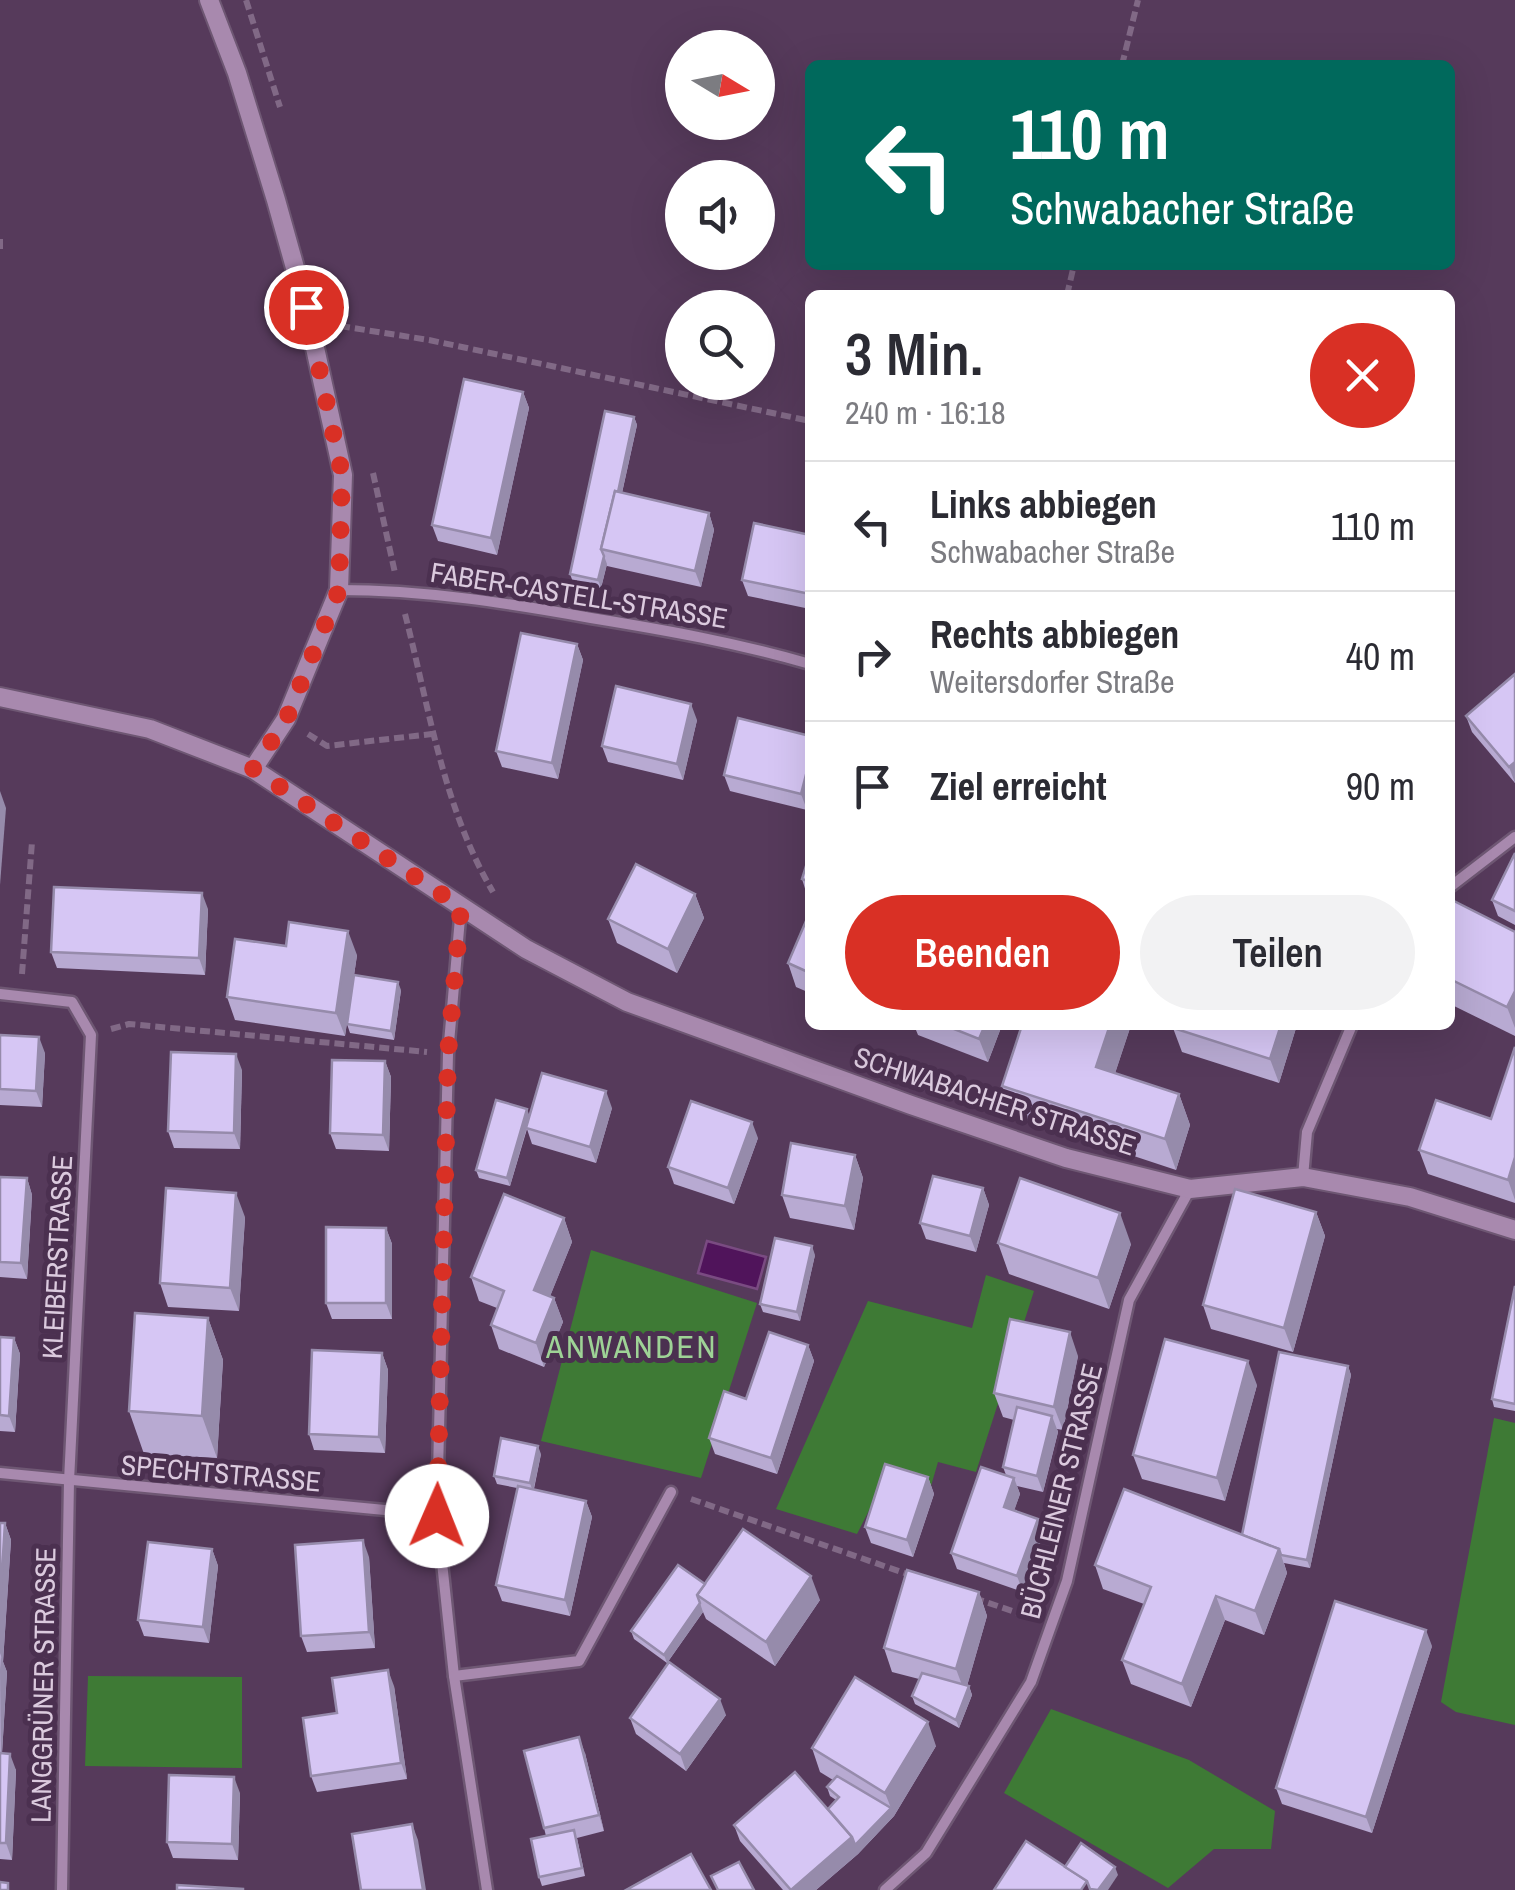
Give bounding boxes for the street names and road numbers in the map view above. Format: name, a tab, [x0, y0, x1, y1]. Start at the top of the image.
street label: FABER-CASTELL-STRASSE	[428, 553, 730, 637]
street label: SCHWABACHER STRASSE	[849, 1038, 1141, 1164]
street label: KLEIBERSTRASSE	[33, 1154, 81, 1360]
street label: BÜCHLEINER STRASSE	[1011, 1360, 1111, 1622]
street label: SPECHTSTRASSE	[120, 1445, 322, 1501]
street label: LANGGRÜNER STRASSE	[22, 1547, 64, 1823]

